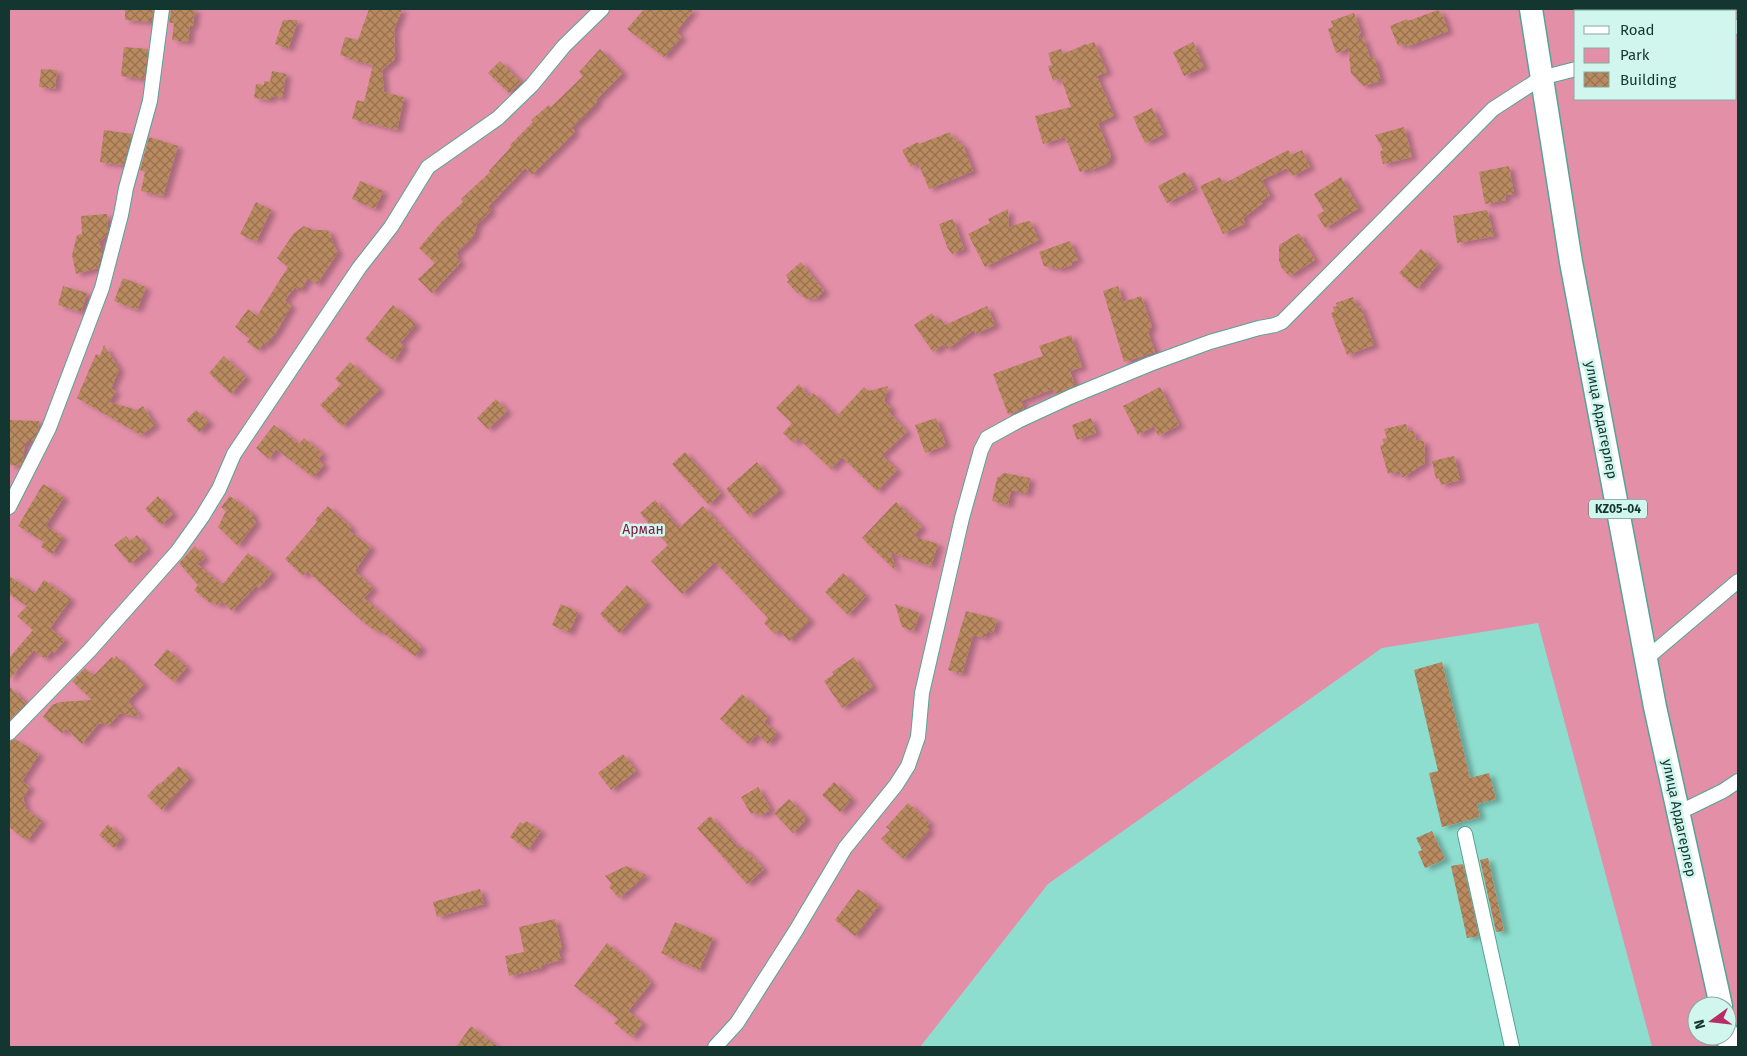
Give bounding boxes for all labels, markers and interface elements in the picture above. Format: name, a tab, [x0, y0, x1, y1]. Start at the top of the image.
legend	[1574, 10, 1737, 100]
text: Road	[1620, 21, 1655, 39]
text: Park	[1620, 46, 1650, 64]
text: Building	[1620, 71, 1676, 89]
street label: улица Ардагерлер	[1581, 360, 1621, 480]
road number: KZ05-04	[1589, 499, 1647, 518]
park label: Арман	[622, 521, 664, 538]
street label: улица Ардагерлер	[1658, 758, 1700, 878]
north arrow	[1687, 996, 1737, 1046]
text: N	[1691, 1018, 1709, 1031]

